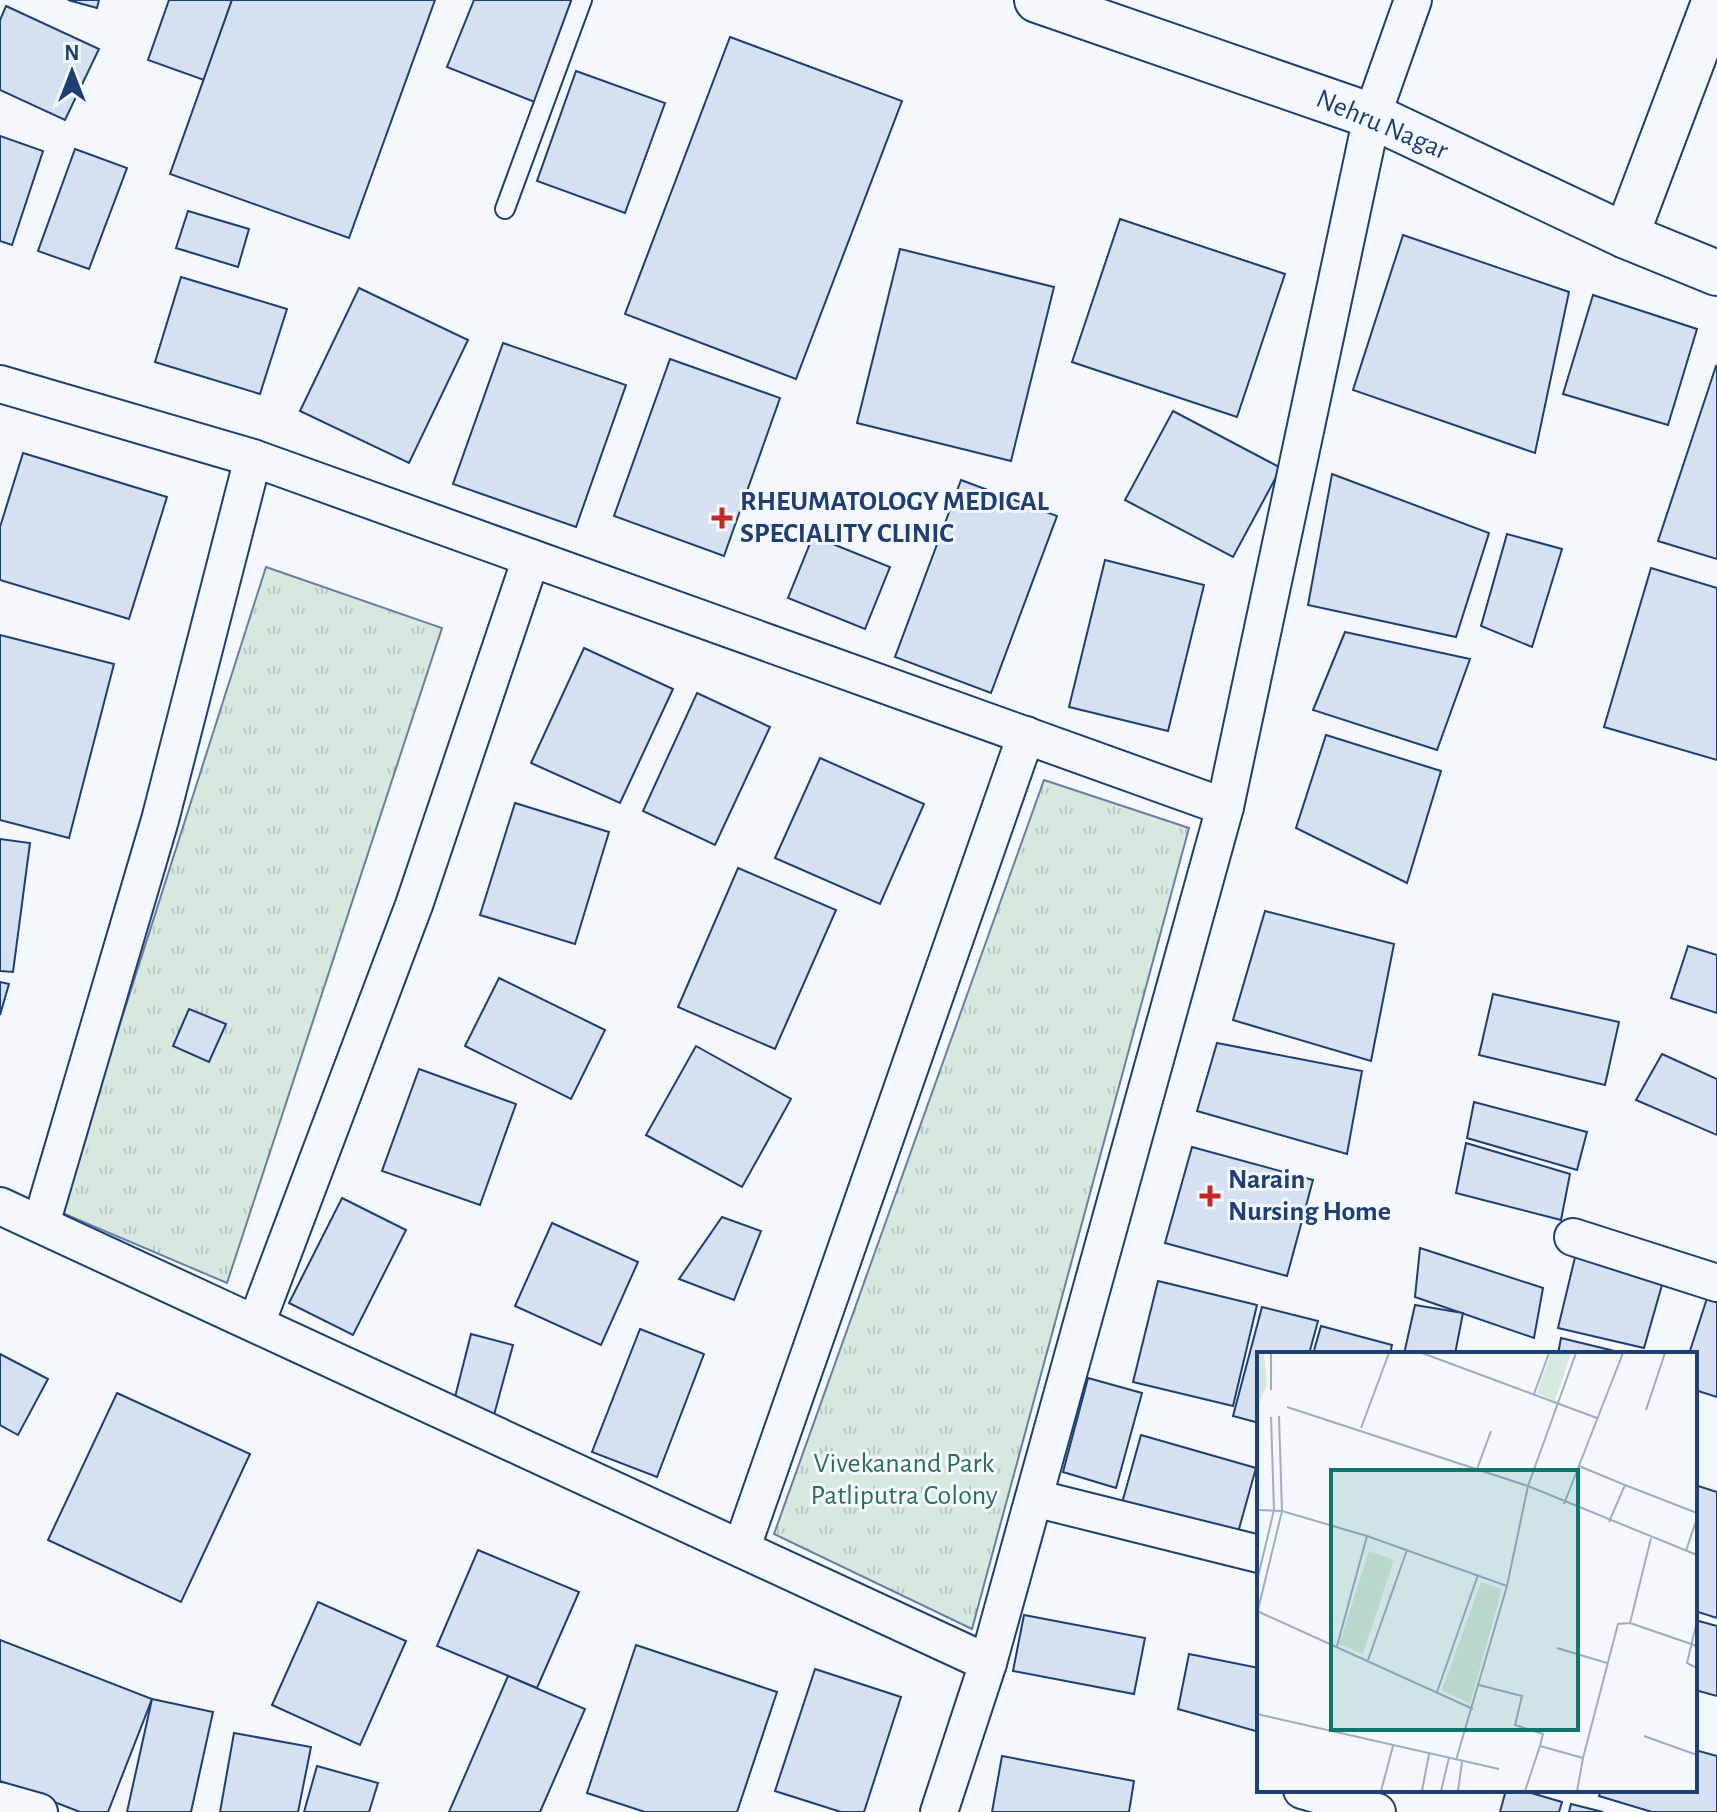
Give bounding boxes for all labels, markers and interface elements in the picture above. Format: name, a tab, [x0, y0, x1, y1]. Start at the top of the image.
north arrow	[32, 32, 112, 112]
text: N	[64, 42, 80, 64]
street label: Nehru Nagar	[1312, 85, 1452, 165]
place label: RHEUMATOLOGY MEDICAL SPECIALITY CLINIC	[740, 488, 1050, 548]
marker: RHEUMATOLOGY MEDICAL SPECIALITY CLINIC	[711, 507, 733, 529]
place label: Narain Nursing Home	[1228, 1166, 1391, 1226]
marker: Narain Nursing Home	[1199, 1185, 1221, 1207]
inset map	[1257, 1352, 1697, 1792]
park label: Vivekanand Park Patliputra Colony	[810, 1450, 998, 1510]

